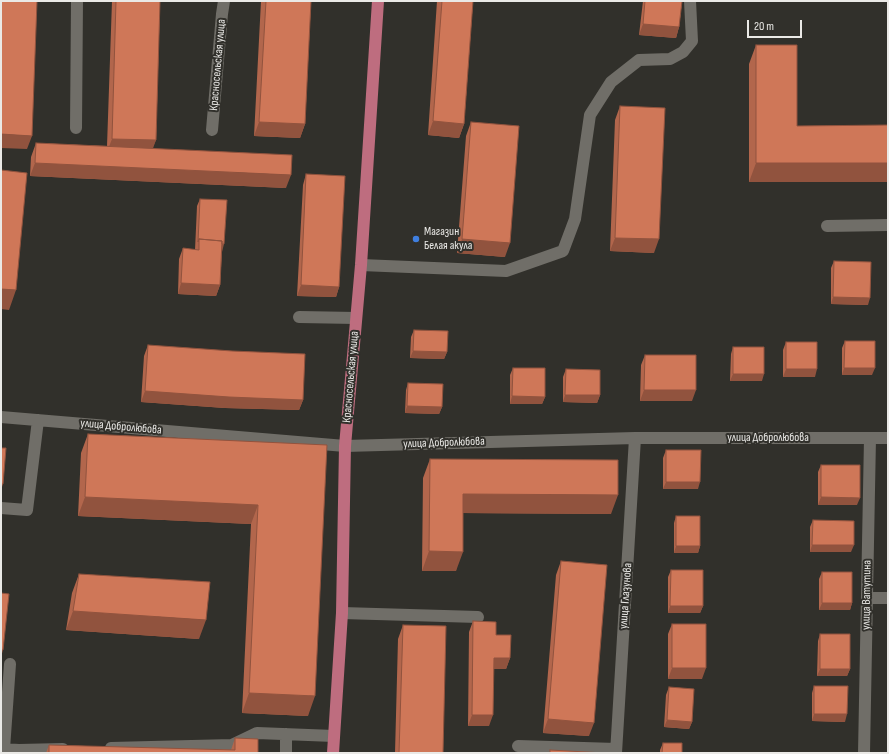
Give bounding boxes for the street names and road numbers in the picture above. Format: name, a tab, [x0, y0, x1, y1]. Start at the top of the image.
street label: Красносельская улица	[207, 19, 229, 111]
street label: Красносельская улица	[340, 331, 362, 423]
street label: улица Добролюбова	[80, 416, 162, 438]
street label: улица Добролюбова	[727, 431, 809, 445]
street label: улица Добролюбова	[403, 434, 485, 452]
street label: улица Ватутина	[859, 560, 875, 630]
street label: улица Глазунова	[616, 562, 636, 630]

